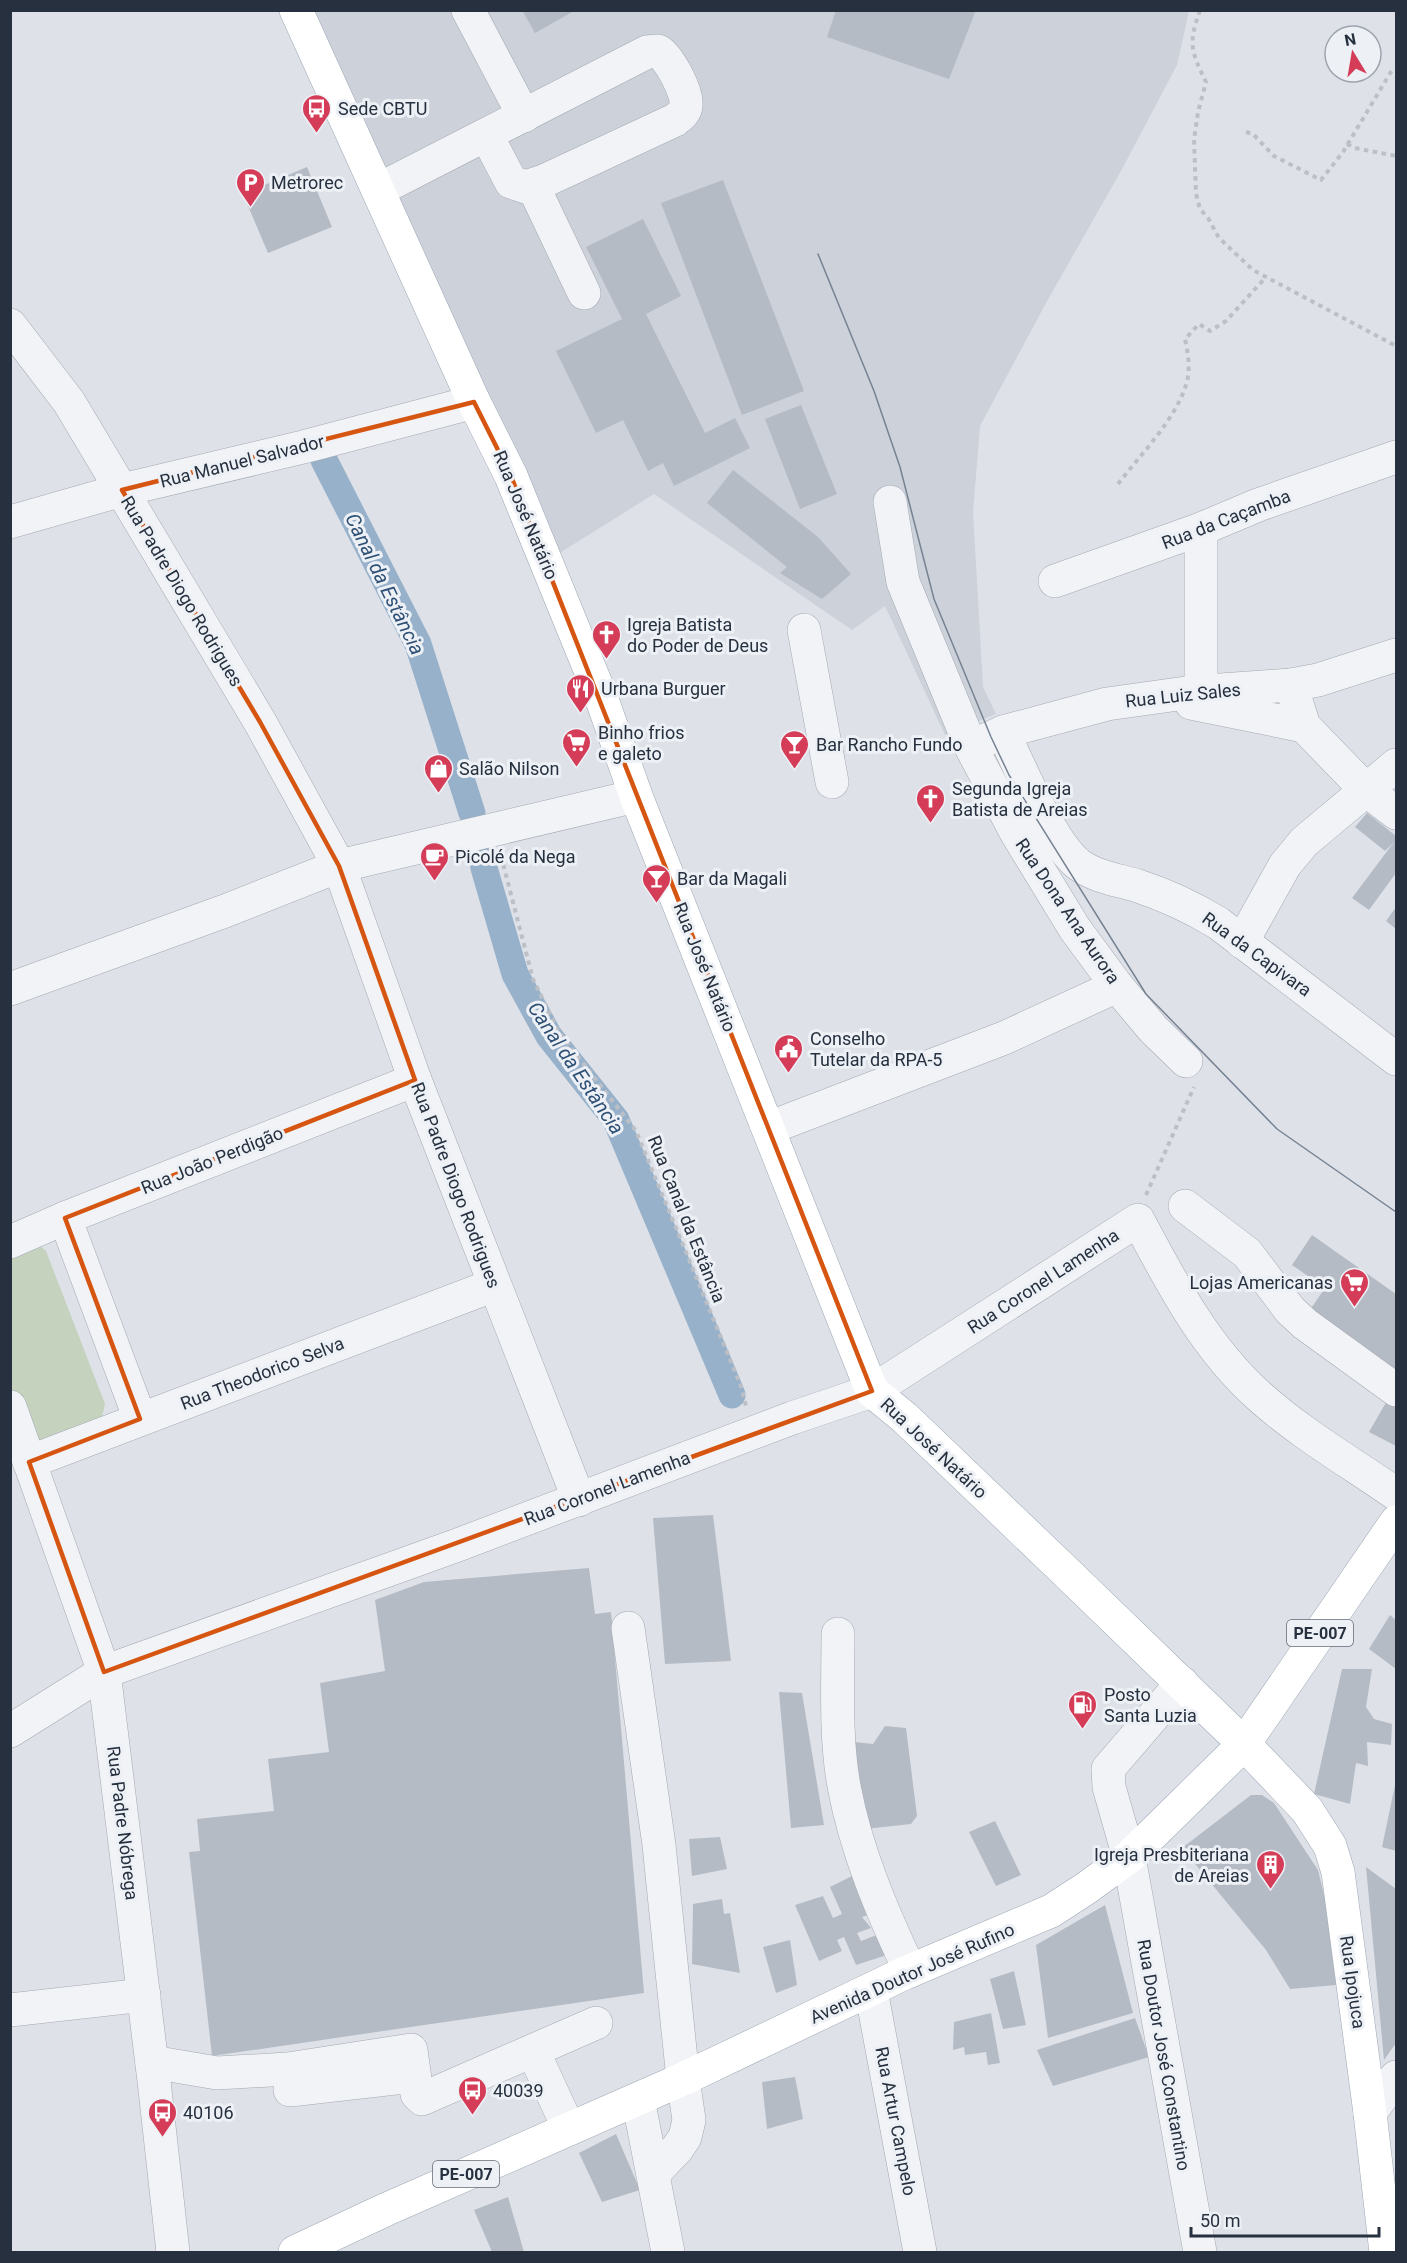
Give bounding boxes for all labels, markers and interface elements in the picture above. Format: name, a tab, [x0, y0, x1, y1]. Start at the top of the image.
north arrow	[1323, 24, 1383, 84]
text: N	[1343, 29, 1358, 50]
bus stop icon: Sede CBTU	[301, 92, 333, 134]
place label: Sede CBTU	[338, 98, 428, 119]
parking icon: Metrorec	[234, 166, 266, 208]
place label: Metrorec	[271, 172, 343, 193]
street label: Rua Manuel Salvador	[158, 430, 326, 492]
street label: Rua José Natário	[489, 447, 563, 583]
street label: Rua da Caçamba	[1159, 485, 1293, 553]
street label: Rua Padre Diogo Rodrigues	[117, 492, 247, 690]
water label: Canal da Estância	[340, 509, 430, 659]
place label: Igreja Batista do Poder de Deus	[627, 614, 768, 656]
church icon: Igreja Batista do Poder de Deus	[590, 618, 622, 660]
restaurant icon: Urbana Burguer	[564, 672, 596, 714]
place label: Urbana Burguer	[601, 678, 726, 699]
street label: Rua Luiz Sales	[1124, 678, 1242, 712]
place label: Binho frios e galeto	[598, 722, 684, 764]
supermarket icon: Binho frios e galeto	[561, 726, 593, 768]
bar icon: Bar Rancho Fundo	[779, 728, 811, 770]
place label: Bar Rancho Fundo	[816, 734, 963, 755]
shop icon: Salão Nilson	[422, 752, 454, 794]
place label: Salão Nilson	[459, 758, 559, 779]
place label: Segunda Igreja Batista de Areias	[952, 778, 1088, 820]
church icon: Segunda Igreja Batista de Areias	[915, 782, 947, 824]
street label: Rua Dona Ana Aurora	[1012, 834, 1124, 988]
cafe icon: Picolé da Nega	[418, 840, 450, 882]
place label: Picolé da Nega	[455, 846, 576, 867]
bar icon: Bar da Magali	[640, 862, 672, 904]
place label: Bar da Magali	[677, 868, 787, 889]
street label: Rua José Natário	[669, 899, 741, 1035]
street label: Rua da Capivara	[1198, 907, 1316, 1001]
water label: Canal da Estância	[523, 997, 629, 1139]
place label: Conselho Tutelar da RPA-5	[810, 1028, 942, 1070]
public building icon: Conselho Tutelar da RPA-5	[773, 1032, 805, 1074]
street label: Rua Padre Diogo Rodrigues	[407, 1079, 505, 1291]
street label: Rua João Perdigão	[138, 1122, 286, 1198]
street label: Rua Canal da Estância	[644, 1132, 730, 1306]
street label: Rua Coronel Lamenha	[963, 1224, 1123, 1338]
supermarket icon: Lojas Americanas	[1338, 1266, 1370, 1308]
place label: Lojas Americanas	[1189, 1272, 1333, 1293]
street label: Rua Theodorico Selva	[177, 1332, 347, 1414]
street label: Rua José Natário	[876, 1393, 992, 1503]
street label: Rua Coronel Lamenha	[521, 1447, 693, 1529]
road number: PE-007	[1287, 1620, 1353, 1646]
place label: Posto Santa Luzia	[1104, 1684, 1197, 1726]
fuel station icon: Posto Santa Luzia	[1067, 1688, 1099, 1730]
street label: Rua Padre Nóbrega	[103, 1745, 143, 1901]
place label: Igreja Presbiteriana de Areias	[1094, 1844, 1249, 1886]
building icon: Igreja Presbiteriana de Areias	[1254, 1848, 1286, 1890]
street label: Avenida Doutor José Rufino	[807, 1918, 1017, 2028]
street label: Rua Ipojuca	[1336, 1934, 1370, 2030]
street label: Rua Doutor José Constantino	[1133, 1938, 1195, 2172]
street label: Rua Artur Campelo	[871, 2045, 921, 2197]
bus stop icon: 40039	[456, 2074, 488, 2116]
place label: 40039	[493, 2080, 544, 2101]
bus stop icon: 40106	[146, 2096, 178, 2138]
place label: 40106	[183, 2102, 234, 2123]
road number: PE-007	[433, 2161, 499, 2187]
scale bar	[1191, 2200, 1378, 2238]
text: 50 m	[1200, 2210, 1240, 2231]

